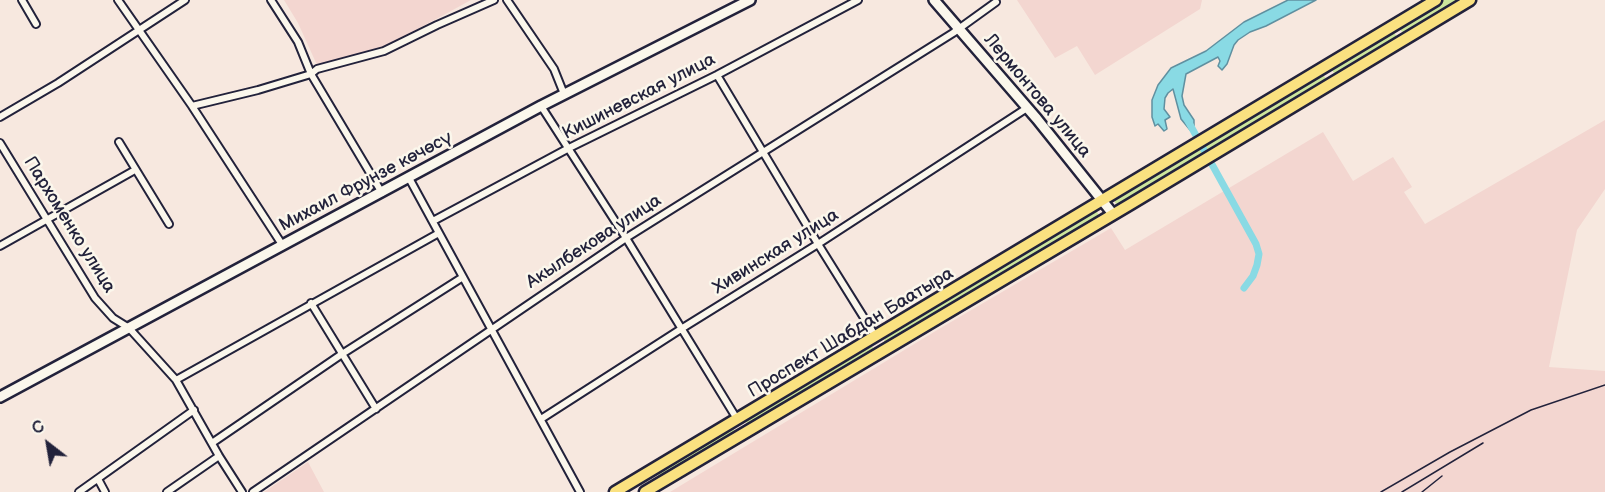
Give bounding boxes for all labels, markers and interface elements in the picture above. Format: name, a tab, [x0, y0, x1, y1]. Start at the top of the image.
street label: Лермонтова улица	[979, 30, 1095, 162]
street label: Кишиневская улица	[559, 49, 719, 145]
street label: Михаил Фрунзе көчөсү	[276, 127, 456, 237]
street label: Пархоменко улица	[18, 153, 120, 297]
street label: Акылбекова улица	[522, 190, 666, 294]
street label: Хивинская улица	[709, 205, 843, 299]
street label: Проспект Шабдан Баатыра	[744, 263, 958, 403]
north arrow	[18, 414, 78, 474]
text: С	[29, 417, 48, 439]

